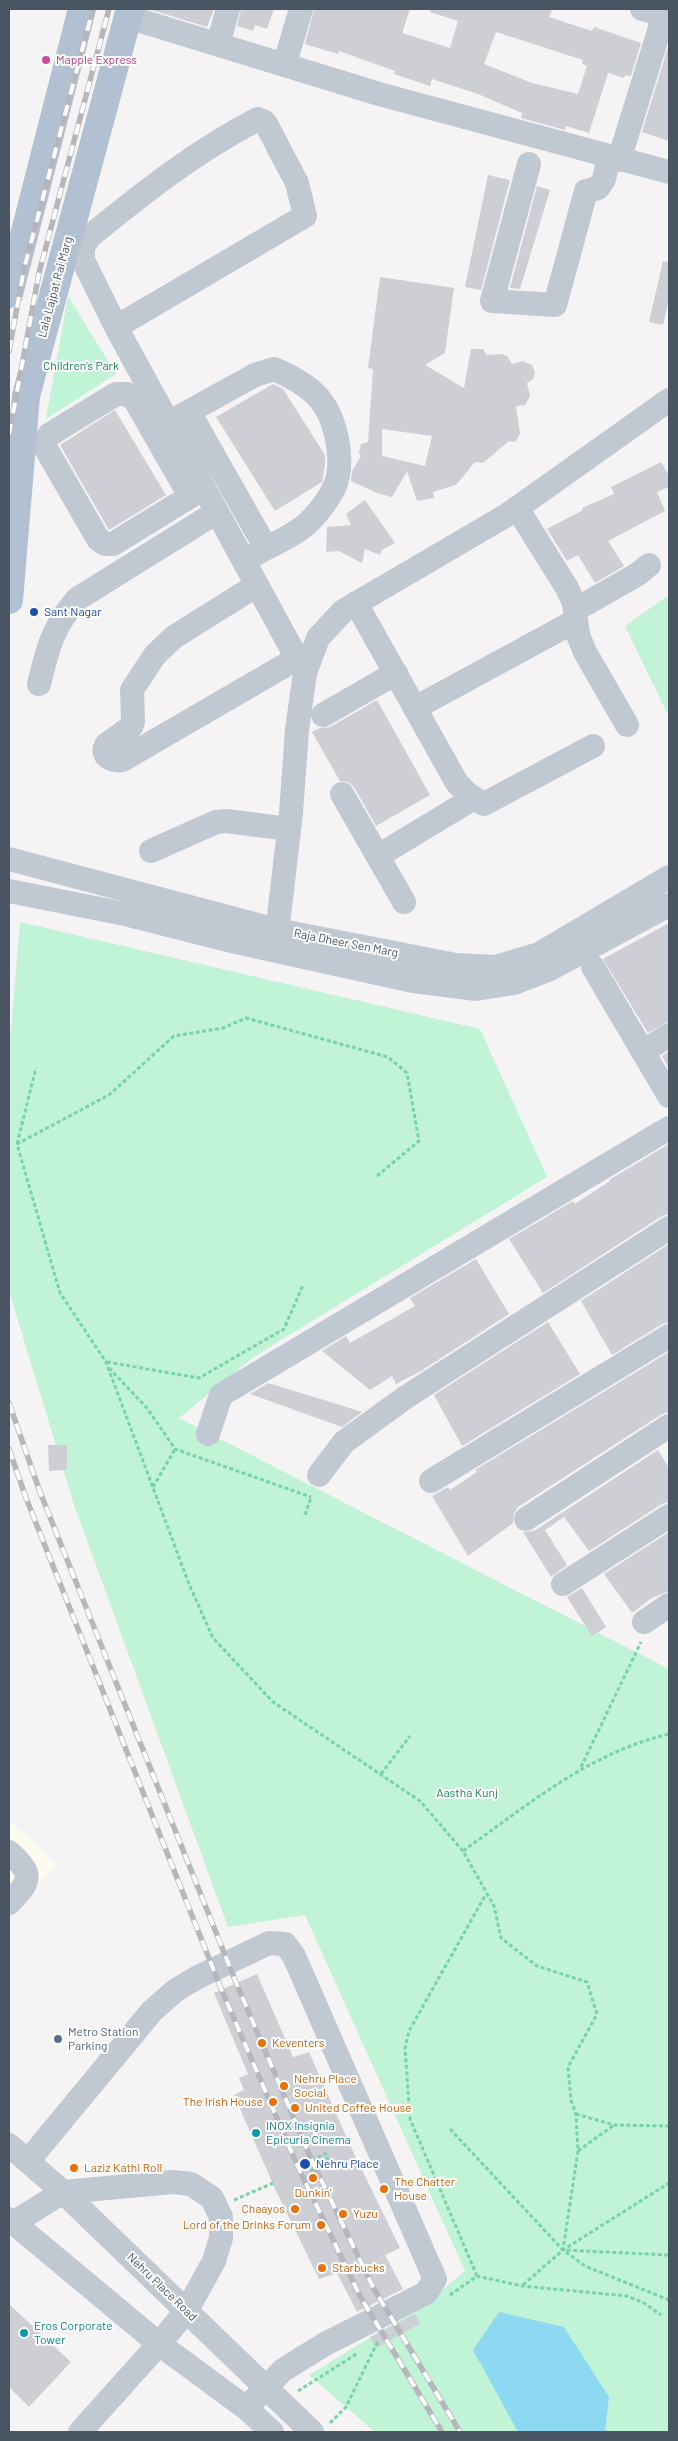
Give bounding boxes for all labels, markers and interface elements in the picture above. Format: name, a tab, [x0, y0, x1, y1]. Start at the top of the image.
place label: Mapple Express	[56, 53, 137, 67]
marker: Mapple Express	[40, 54, 52, 66]
street label: Lala Lajpat Rai Marg	[35, 235, 75, 339]
park label: Children's Park	[43, 359, 119, 373]
place label: Sant Nagar	[44, 605, 102, 619]
marker: Sant Nagar	[28, 606, 40, 618]
street label: Raja Dheer Sen Marg	[293, 926, 399, 960]
park label: Aastha Kunj	[436, 1786, 498, 1800]
place label: Metro Station Parking	[68, 2025, 138, 2053]
marker: Metro Station Parking	[52, 2033, 64, 2045]
place label: Keventers	[272, 2036, 324, 2050]
marker: Keventers	[256, 2037, 268, 2049]
place label: Nehru Place Social	[294, 2072, 357, 2100]
marker: Nehru Place Social	[278, 2080, 290, 2092]
place label: The Irish House	[183, 2095, 263, 2109]
marker: The Irish House	[267, 2096, 279, 2108]
place label: United Coffee House	[305, 2101, 412, 2115]
marker: United Coffee House	[289, 2102, 301, 2114]
place label: INOX Insignia Epicuria Cinema	[266, 2119, 351, 2147]
marker: INOX Insignia Epicuria Cinema	[250, 2127, 262, 2139]
marker: Nehru Place	[298, 2157, 312, 2171]
place label: Nehru Place	[316, 2157, 379, 2171]
place label: Laziz Kathi Roll	[84, 2161, 162, 2175]
marker: Laziz Kathi Roll	[68, 2162, 80, 2174]
marker: Dunkin'	[307, 2172, 319, 2184]
place label: The Chatter House	[394, 2175, 455, 2203]
marker: The Chatter House	[378, 2183, 390, 2195]
place label: Dunkin'	[295, 2186, 331, 2200]
place label: Chaayos	[241, 2202, 285, 2216]
marker: Chaayos	[289, 2203, 301, 2215]
place label: Yuzu	[353, 2207, 378, 2221]
marker: Yuzu	[337, 2208, 349, 2220]
place label: Lord of the Drinks Forum	[183, 2218, 311, 2232]
marker: Lord of the Drinks Forum	[315, 2219, 327, 2231]
street label: Nehru Place Road	[124, 2250, 200, 2324]
place label: Starbucks	[332, 2261, 385, 2275]
marker: Starbucks	[316, 2262, 328, 2274]
place label: Eros Corporate Tower	[34, 2319, 113, 2347]
marker: Eros Corporate Tower	[18, 2327, 30, 2339]

